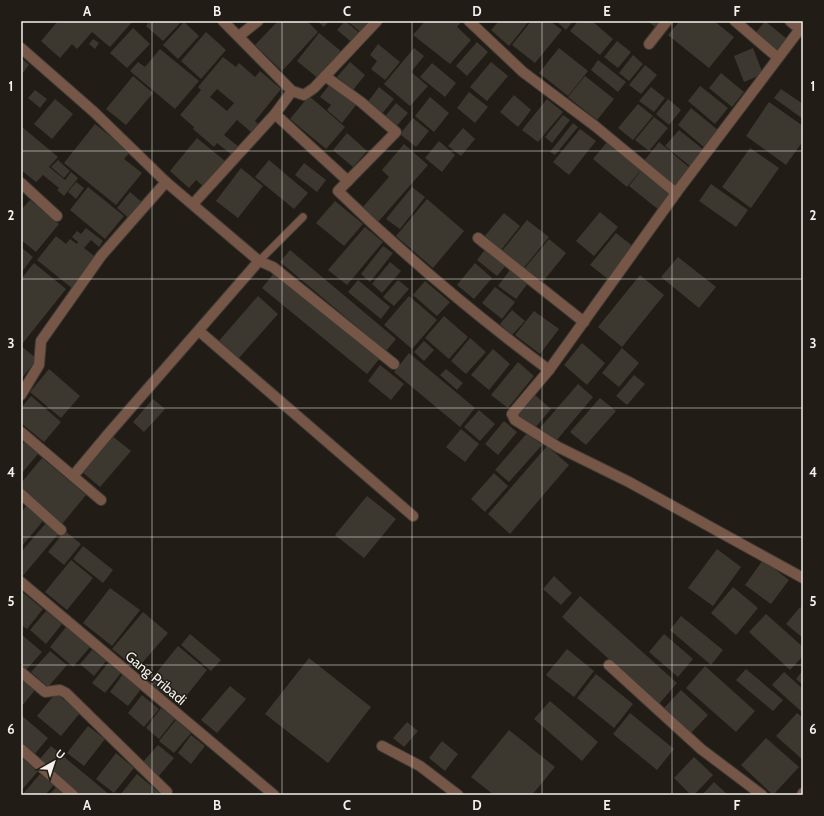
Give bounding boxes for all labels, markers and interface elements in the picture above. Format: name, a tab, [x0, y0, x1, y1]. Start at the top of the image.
text: A	[83, 3, 92, 19]
text: B	[213, 3, 221, 19]
text: C	[343, 3, 351, 19]
text: D	[472, 3, 482, 19]
text: E	[603, 3, 611, 19]
text: F	[734, 3, 741, 19]
text: 1	[9, 78, 13, 94]
text: 1	[811, 78, 815, 94]
text: 2	[8, 207, 15, 223]
text: 2	[810, 207, 817, 223]
text: 3	[7, 335, 15, 351]
text: 3	[809, 335, 817, 351]
text: 4	[7, 464, 15, 480]
text: 4	[809, 464, 817, 480]
text: 5	[8, 593, 15, 609]
text: 5	[810, 593, 817, 609]
street label: Gang Pribadi	[122, 647, 190, 709]
text: 6	[7, 721, 15, 737]
text: 6	[809, 721, 817, 737]
north arrow	[34, 742, 74, 782]
text: U	[53, 746, 68, 762]
text: A	[83, 797, 92, 813]
text: B	[213, 797, 221, 813]
text: C	[343, 797, 351, 813]
text: D	[472, 797, 482, 813]
text: E	[603, 797, 611, 813]
text: F	[734, 797, 741, 813]

